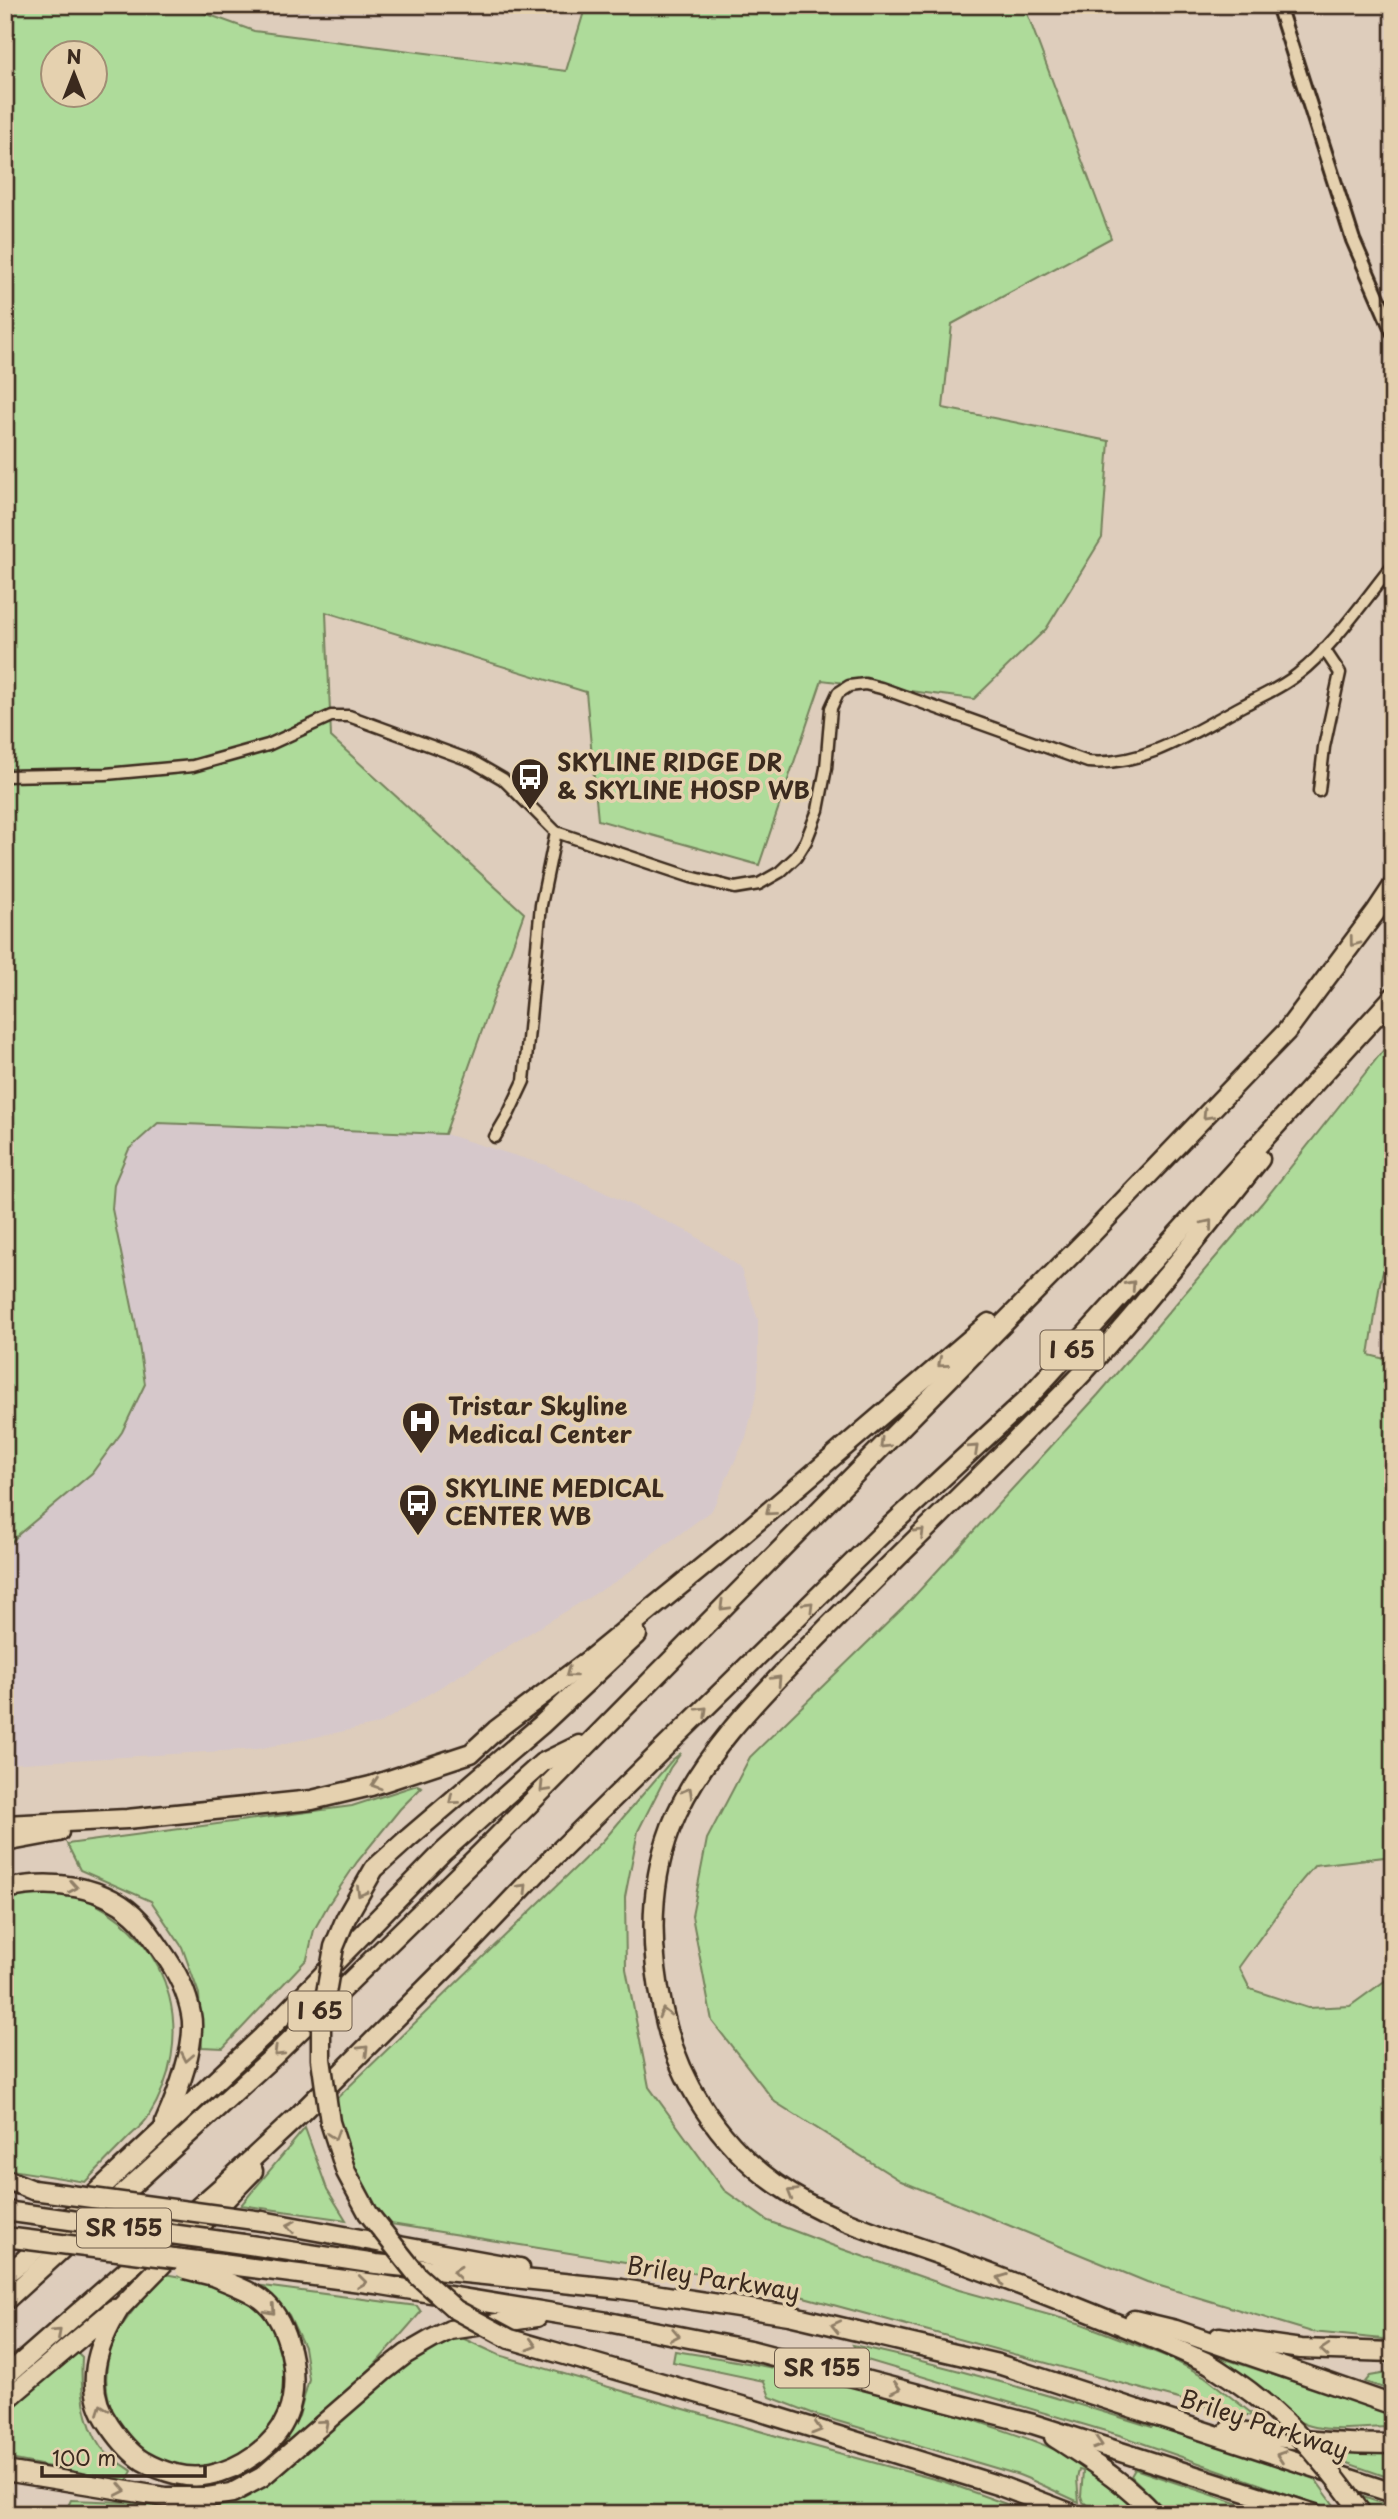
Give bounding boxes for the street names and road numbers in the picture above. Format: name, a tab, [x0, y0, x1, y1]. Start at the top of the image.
road number: I 65	[1040, 1330, 1104, 1370]
road number: I 65	[288, 1992, 352, 2030]
road number: SR 155	[77, 2208, 171, 2248]
street label: Briley Parkway	[624, 2246, 802, 2308]
road number: SR 155	[775, 2348, 869, 2388]
street label: Briley Parkway	[1176, 2379, 1353, 2467]

